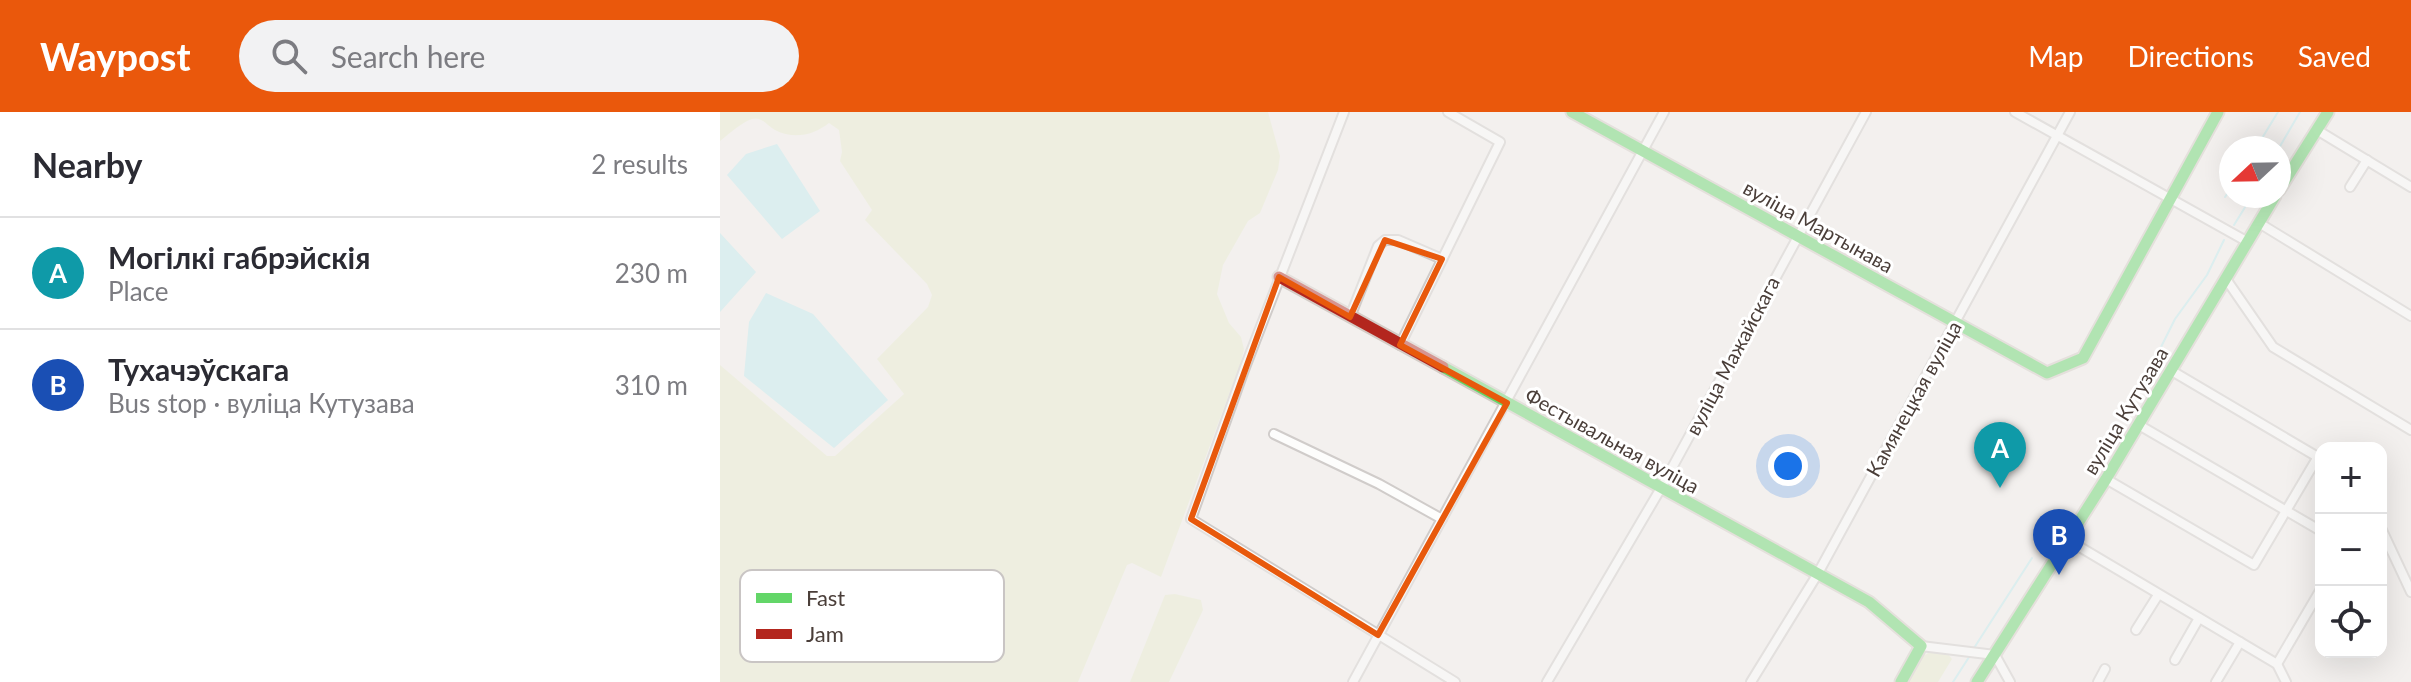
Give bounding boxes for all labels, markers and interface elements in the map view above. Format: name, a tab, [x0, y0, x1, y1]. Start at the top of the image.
search box	[239, 20, 799, 92]
text: Waypost	[40, 33, 191, 79]
icon: search	[267, 34, 311, 78]
text: Search here	[331, 38, 485, 74]
text: Map	[2028, 39, 2083, 73]
text: Directions	[2127, 39, 2254, 73]
text: Saved	[2298, 39, 2371, 73]
north arrow	[2219, 136, 2291, 208]
text: Nearby	[32, 144, 143, 185]
text: 2 results	[591, 148, 688, 180]
street label: вуліца Мартынава	[1739, 175, 1898, 277]
text: Могілкі габрэйскія	[108, 239, 370, 275]
text: A	[49, 257, 67, 289]
text: 230 m	[615, 257, 688, 289]
street label: вуліца Мажайскага	[1680, 272, 1784, 439]
text: Place	[108, 275, 169, 307]
street label: Камянецкая вуліца	[1860, 317, 1966, 480]
street label: вуліца Кутузава	[2078, 342, 2173, 479]
text: Тухачэўскага	[108, 351, 289, 387]
text: B	[49, 369, 67, 401]
text: 310 m	[615, 369, 688, 401]
street label: Фестывальная вуліца	[1521, 382, 1704, 498]
text: Bus stop · вуліца Кутузава	[108, 387, 415, 419]
pin: A	[1974, 422, 2026, 488]
map controls	[2315, 442, 2387, 658]
button: +	[2315, 442, 2387, 514]
your location	[1768, 446, 1808, 486]
pin: B	[2033, 509, 2085, 575]
button: −	[2315, 514, 2387, 586]
legend	[740, 570, 1004, 662]
text: Fast	[806, 584, 845, 611]
button: locate	[2315, 586, 2387, 658]
text: Jam	[806, 620, 844, 647]

